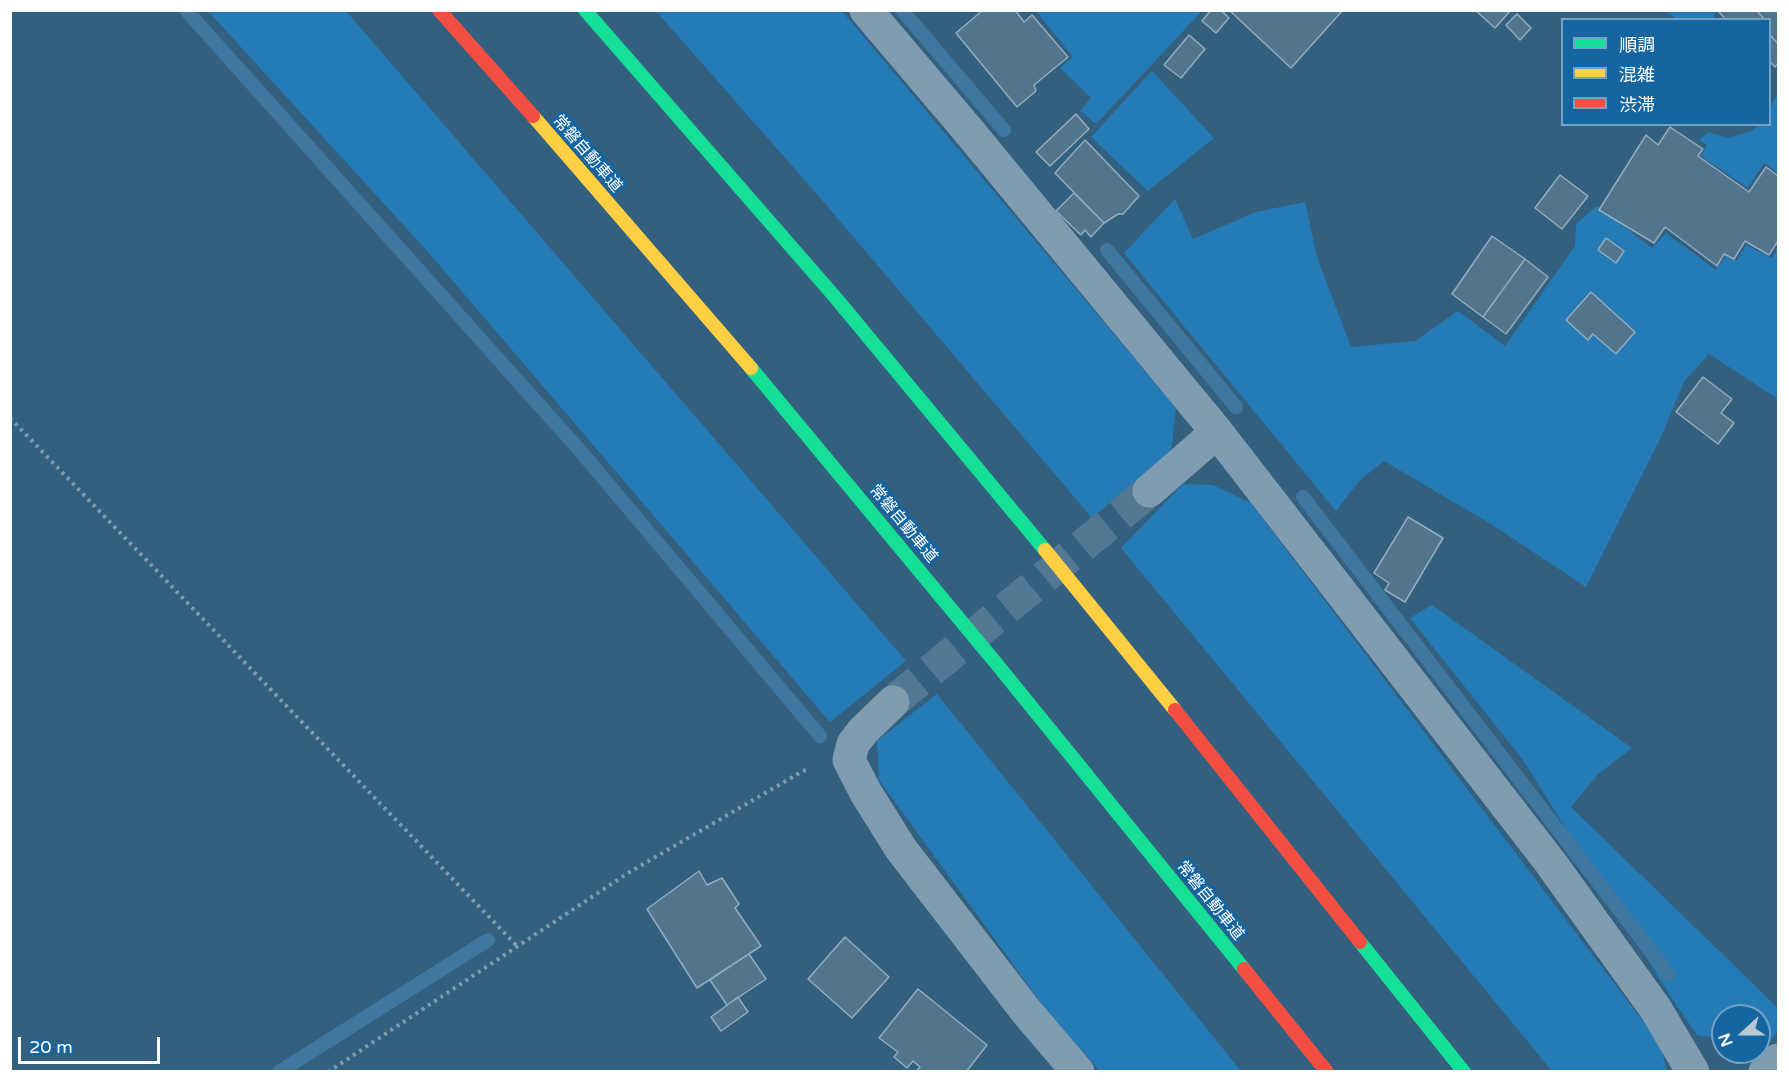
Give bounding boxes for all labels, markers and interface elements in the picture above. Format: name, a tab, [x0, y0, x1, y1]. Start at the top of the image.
legend	[1561, 18, 1771, 126]
text: 順調	[1619, 34, 1655, 56]
text: 混雑	[1619, 64, 1655, 86]
text: 渋滞	[1619, 94, 1655, 116]
street label: 常磐自動車道	[548, 111, 626, 197]
street label: 常磐自動車道	[865, 481, 941, 567]
street label: 常磐自動車道	[1172, 858, 1248, 944]
north arrow	[1711, 1004, 1771, 1064]
scale bar	[21, 1025, 164, 1063]
text: N	[1714, 1030, 1738, 1049]
text: 20 m	[29, 1036, 73, 1058]

